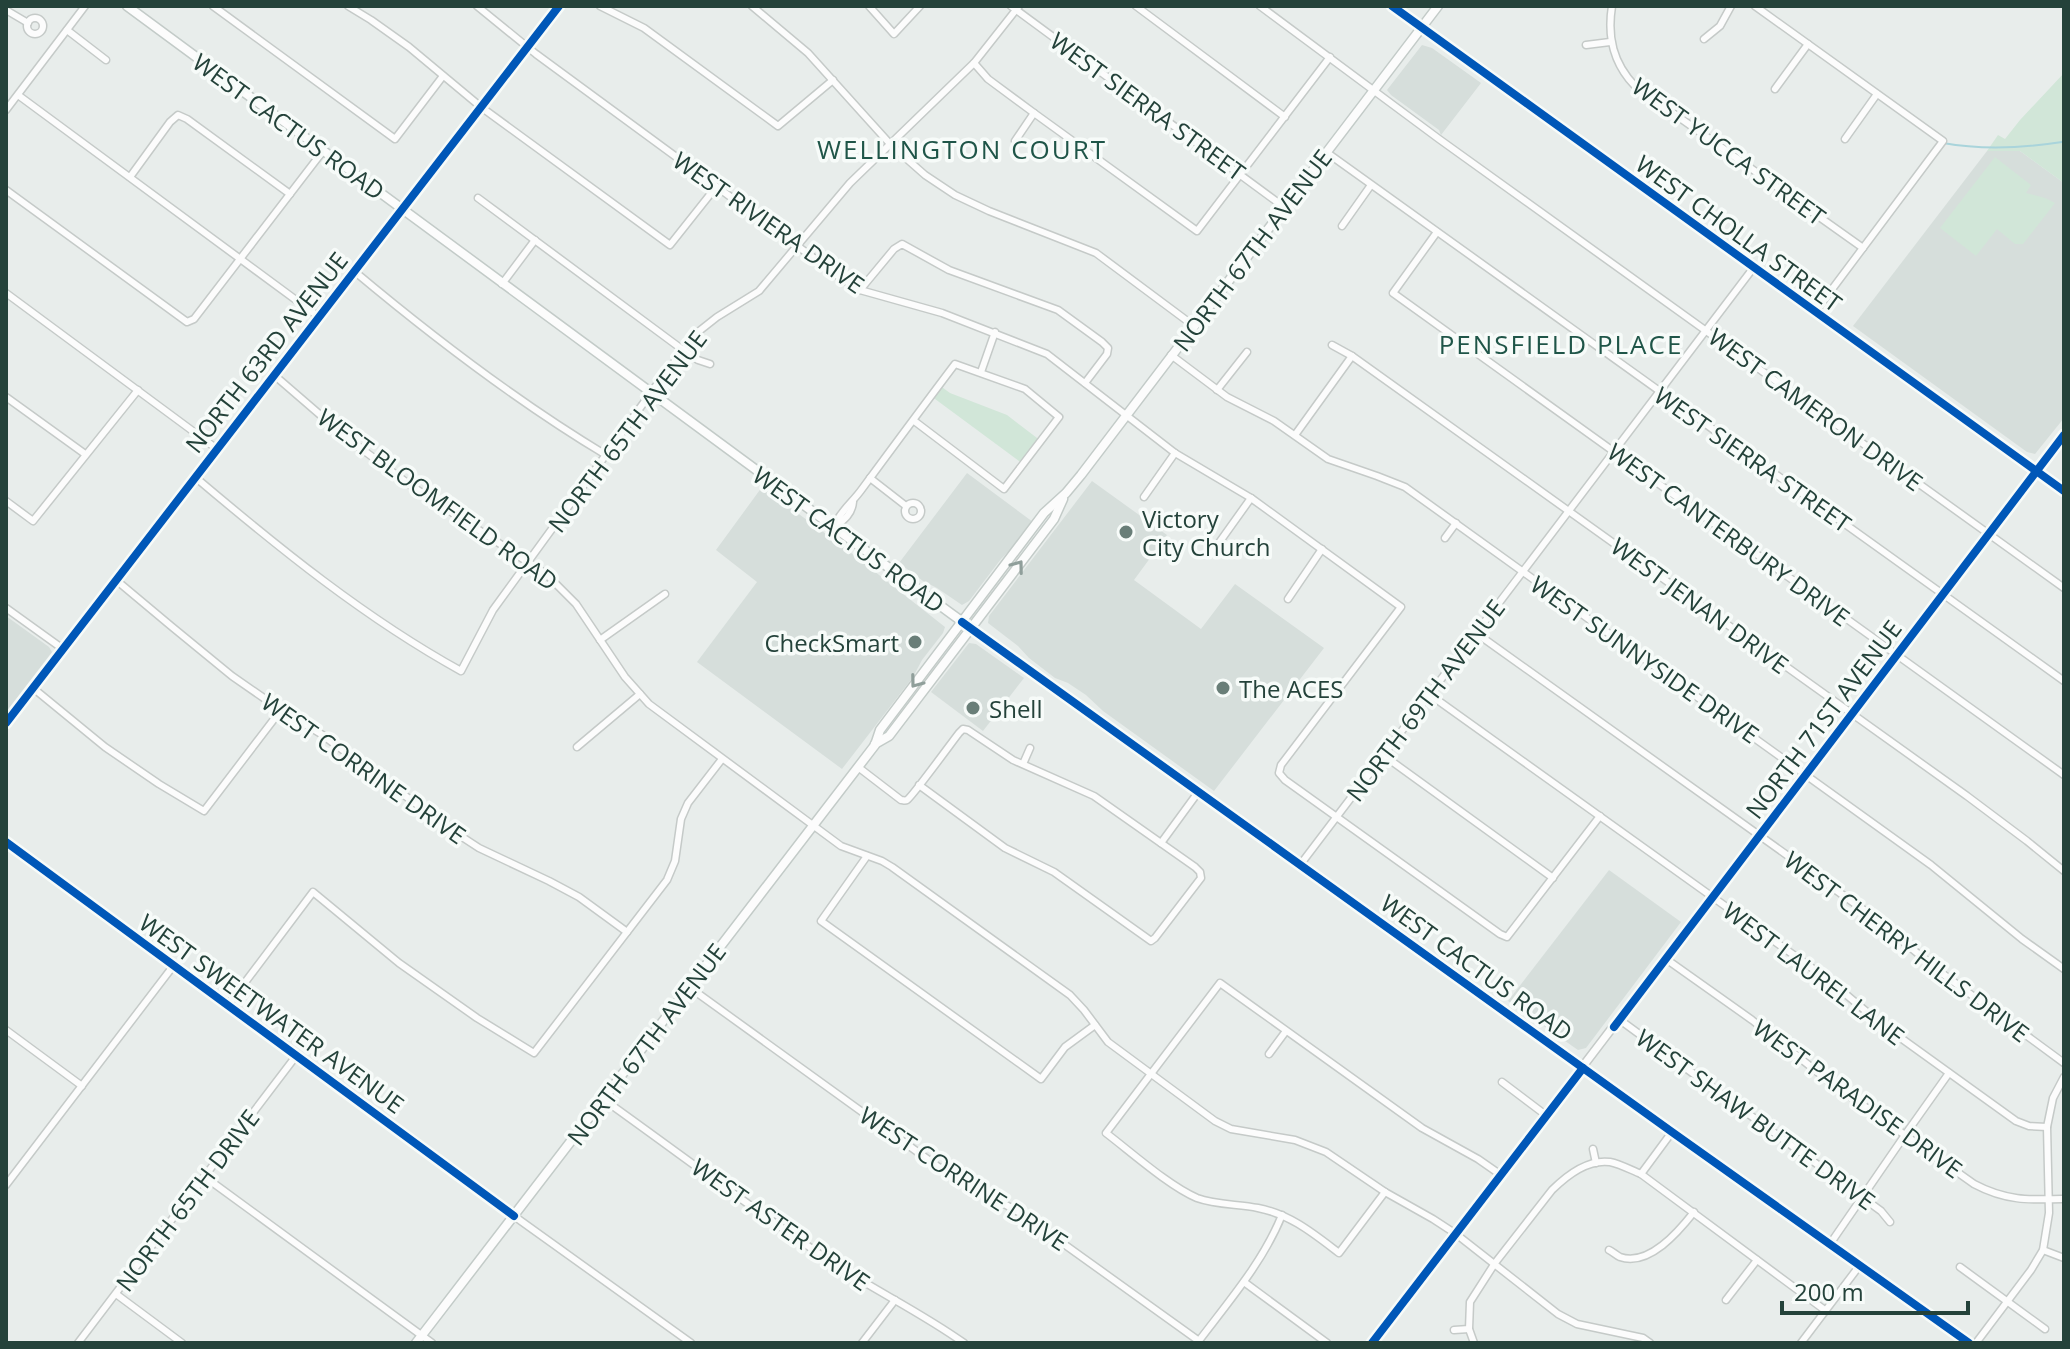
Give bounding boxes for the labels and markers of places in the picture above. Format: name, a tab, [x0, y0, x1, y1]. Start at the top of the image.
place label: Victory City Church	[1142, 502, 1271, 563]
marker: Victory City Church	[1117, 523, 1135, 541]
place label: CheckSmart	[765, 626, 899, 659]
marker: CheckSmart	[906, 633, 924, 651]
place label: The ACES	[1239, 672, 1343, 705]
marker: The ACES	[1214, 679, 1232, 697]
place label: Shell	[989, 692, 1042, 725]
marker: Shell	[964, 699, 982, 717]

